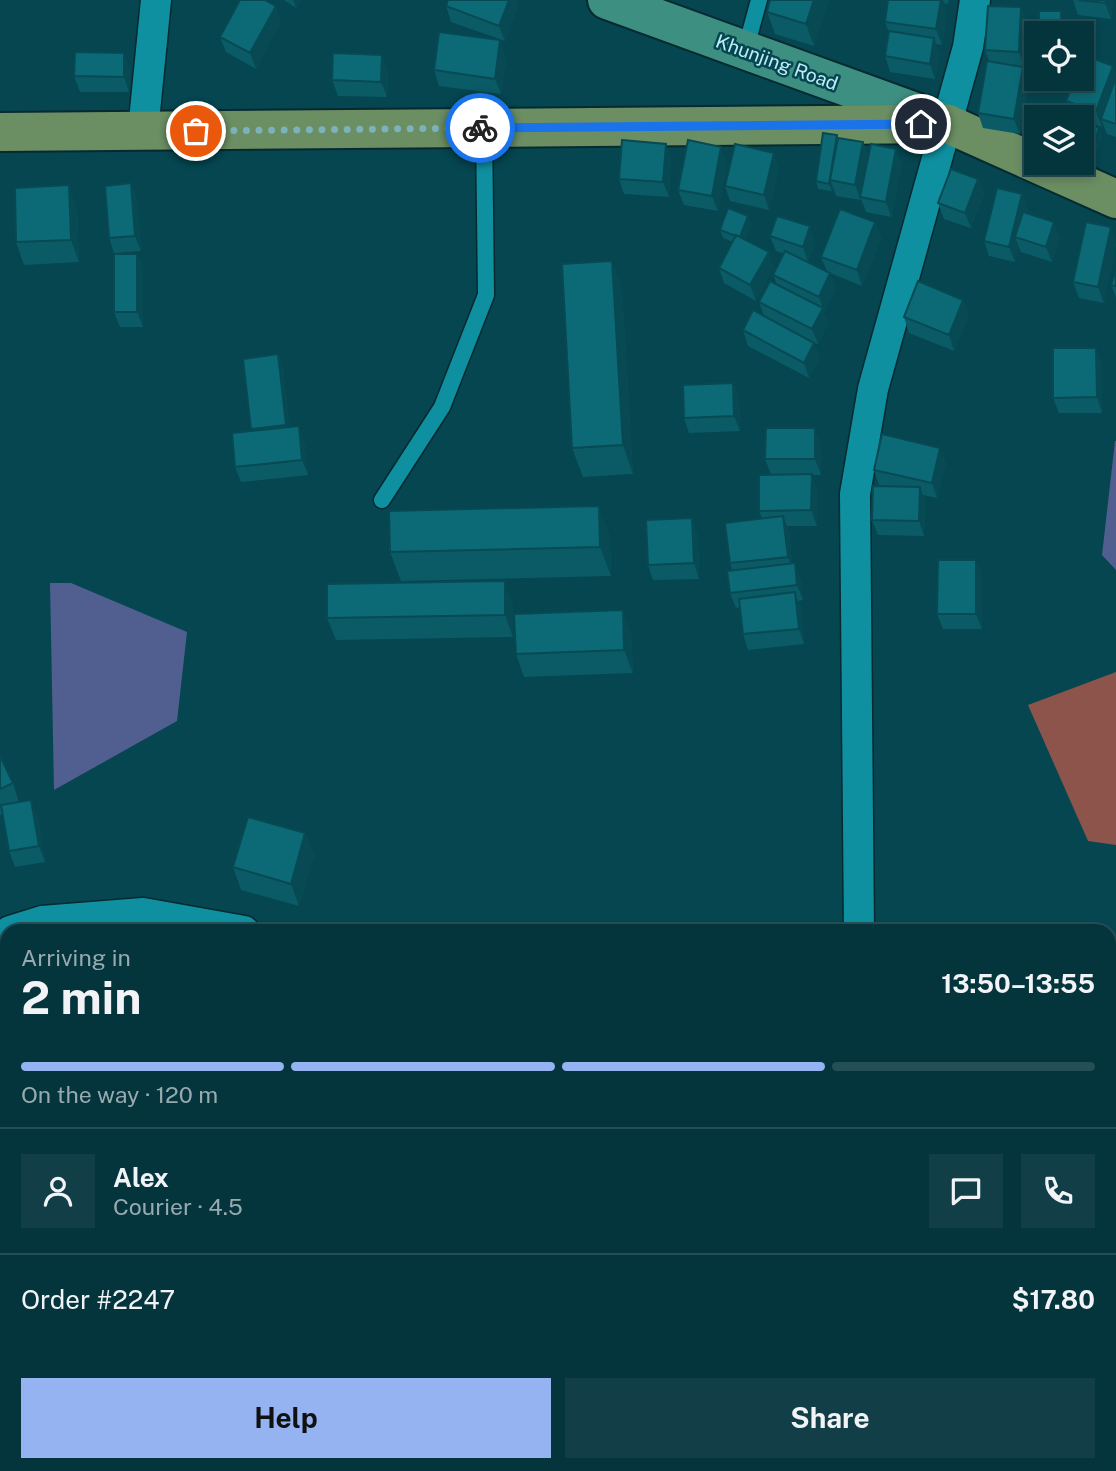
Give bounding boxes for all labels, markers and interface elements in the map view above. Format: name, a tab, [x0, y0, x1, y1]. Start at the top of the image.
map controls	[1024, 21, 1094, 175]
button: locate	[1024, 21, 1094, 91]
street label: Khunjing Road	[713, 30, 841, 94]
courier	[445, 93, 515, 163]
pin	[891, 94, 951, 154]
pin	[166, 101, 226, 161]
icon: home	[902, 105, 940, 143]
button: layers	[1024, 105, 1094, 175]
icon: bike	[461, 109, 499, 147]
icon: bag	[177, 112, 215, 150]
text: Arriving in	[21, 944, 131, 971]
text: 13:50–13:55	[941, 968, 1095, 999]
text: 2 min	[21, 970, 141, 1024]
text: On the way · 120 m	[21, 1081, 218, 1108]
button: person	[21, 1154, 95, 1228]
button: chat	[929, 1154, 1003, 1228]
button: phone	[1021, 1154, 1095, 1228]
text: Alex	[113, 1162, 169, 1193]
text: Courier · 4.5	[113, 1193, 243, 1220]
text: Order #2247	[21, 1284, 175, 1315]
text: $17.80	[1012, 1284, 1095, 1315]
button: Help	[21, 1378, 551, 1458]
button: Share	[565, 1378, 1095, 1458]

